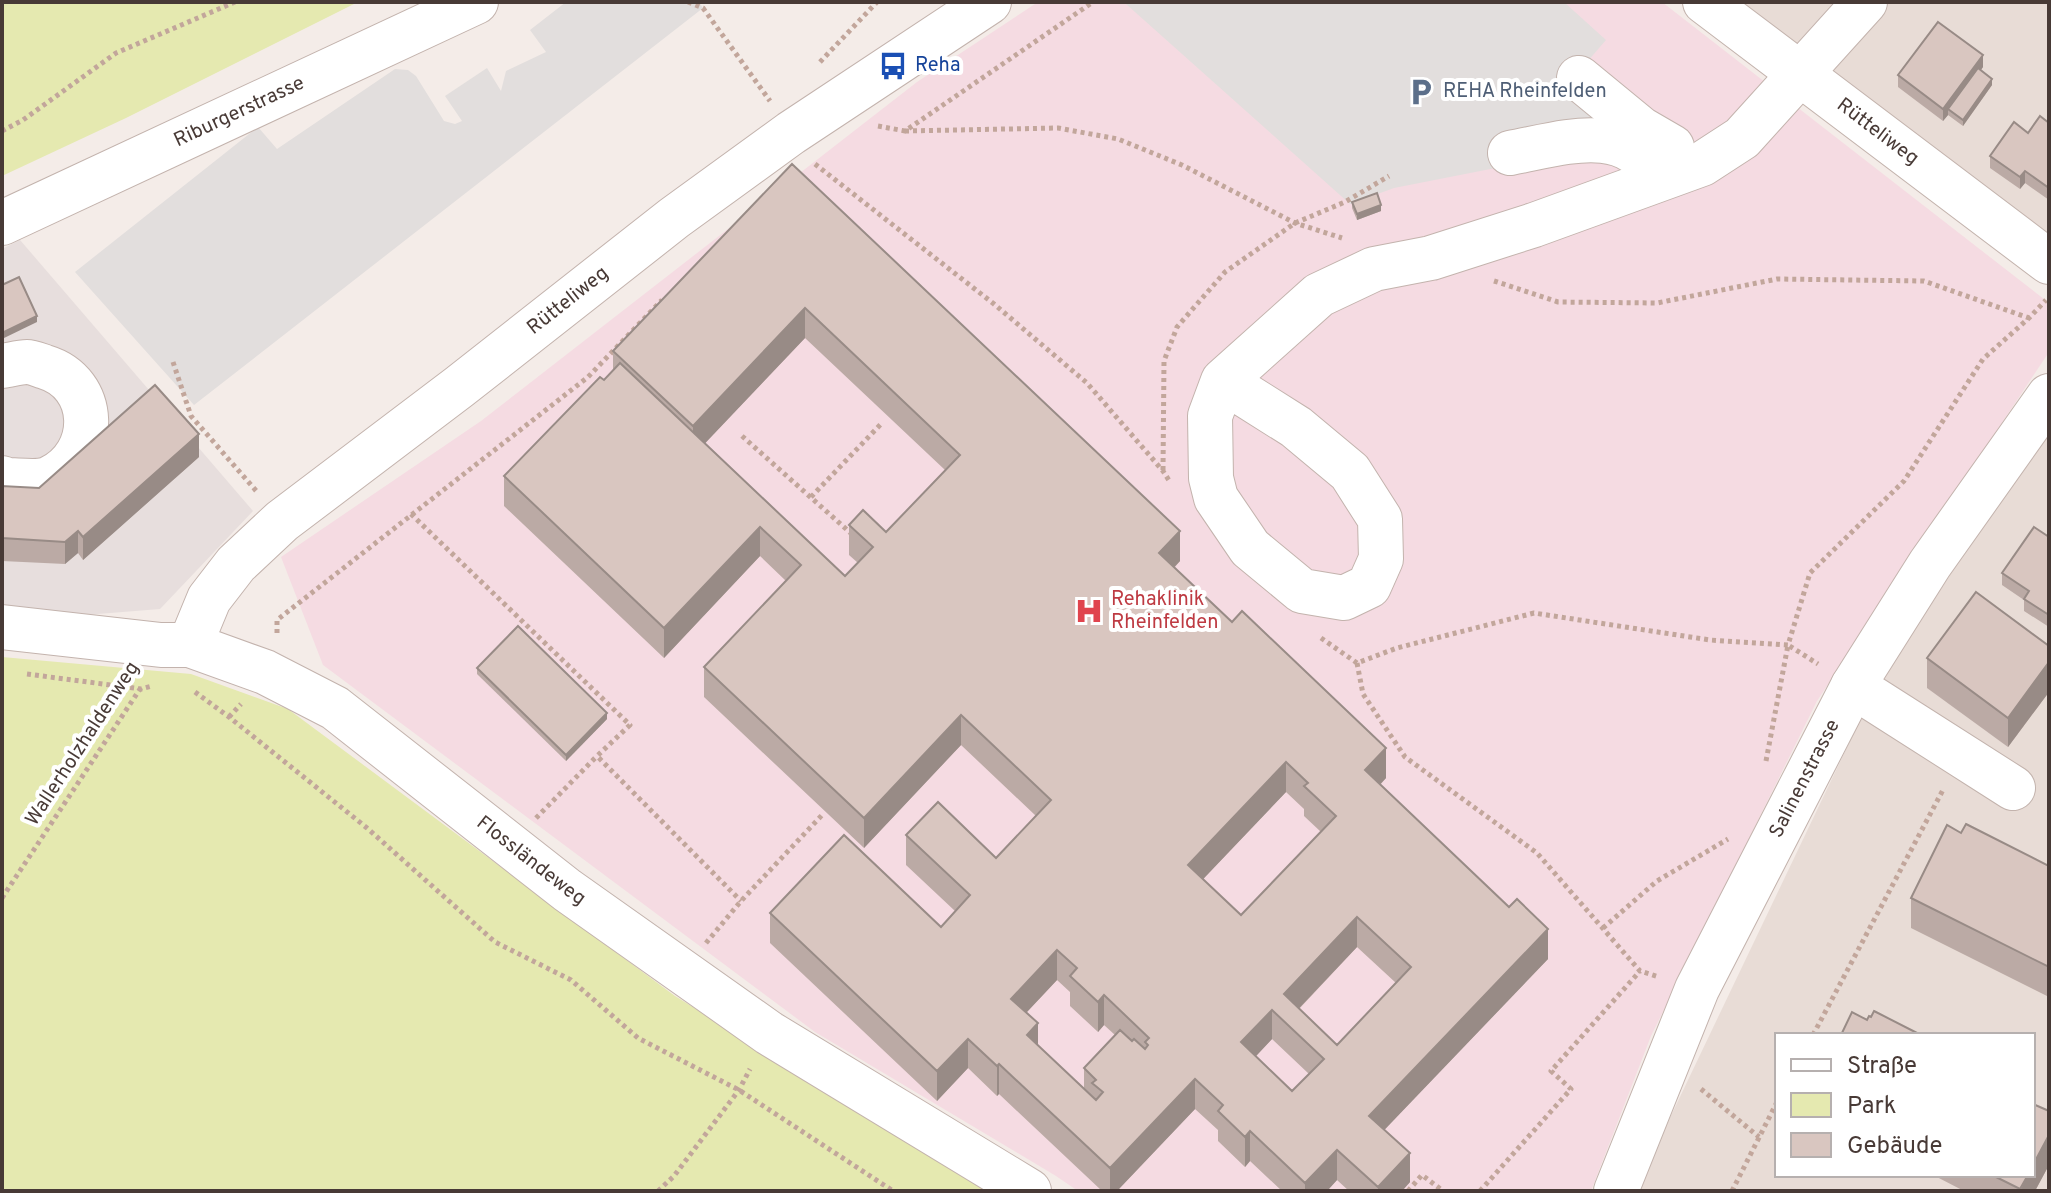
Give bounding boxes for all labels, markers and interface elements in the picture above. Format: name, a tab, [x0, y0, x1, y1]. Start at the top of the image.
bus stop icon: Reha	[878, 51, 908, 81]
place label: Reha	[915, 53, 960, 79]
street label: Riburgerstrasse	[170, 71, 309, 154]
parking icon: REHA Rheinfelden	[1406, 77, 1436, 107]
place label: REHA Rheinfelden	[1443, 79, 1607, 105]
street label: Rütteliweg	[1831, 93, 1924, 172]
street label: Rütteliweg	[522, 261, 614, 341]
place label: Rehaklinik Rheinfelden	[1111, 587, 1219, 636]
hospital icon: Rehaklinik Rheinfelden	[1074, 596, 1104, 626]
street label: Wallerholzhaldenweg	[20, 657, 146, 831]
street label: Salinenstrasse	[1764, 715, 1846, 843]
street label: Flossländeweg	[471, 810, 591, 912]
legend	[1775, 1033, 2035, 1177]
text: Straße	[1847, 1052, 1917, 1082]
text: Park	[1847, 1092, 1897, 1122]
text: Gebäude	[1847, 1132, 1942, 1162]

